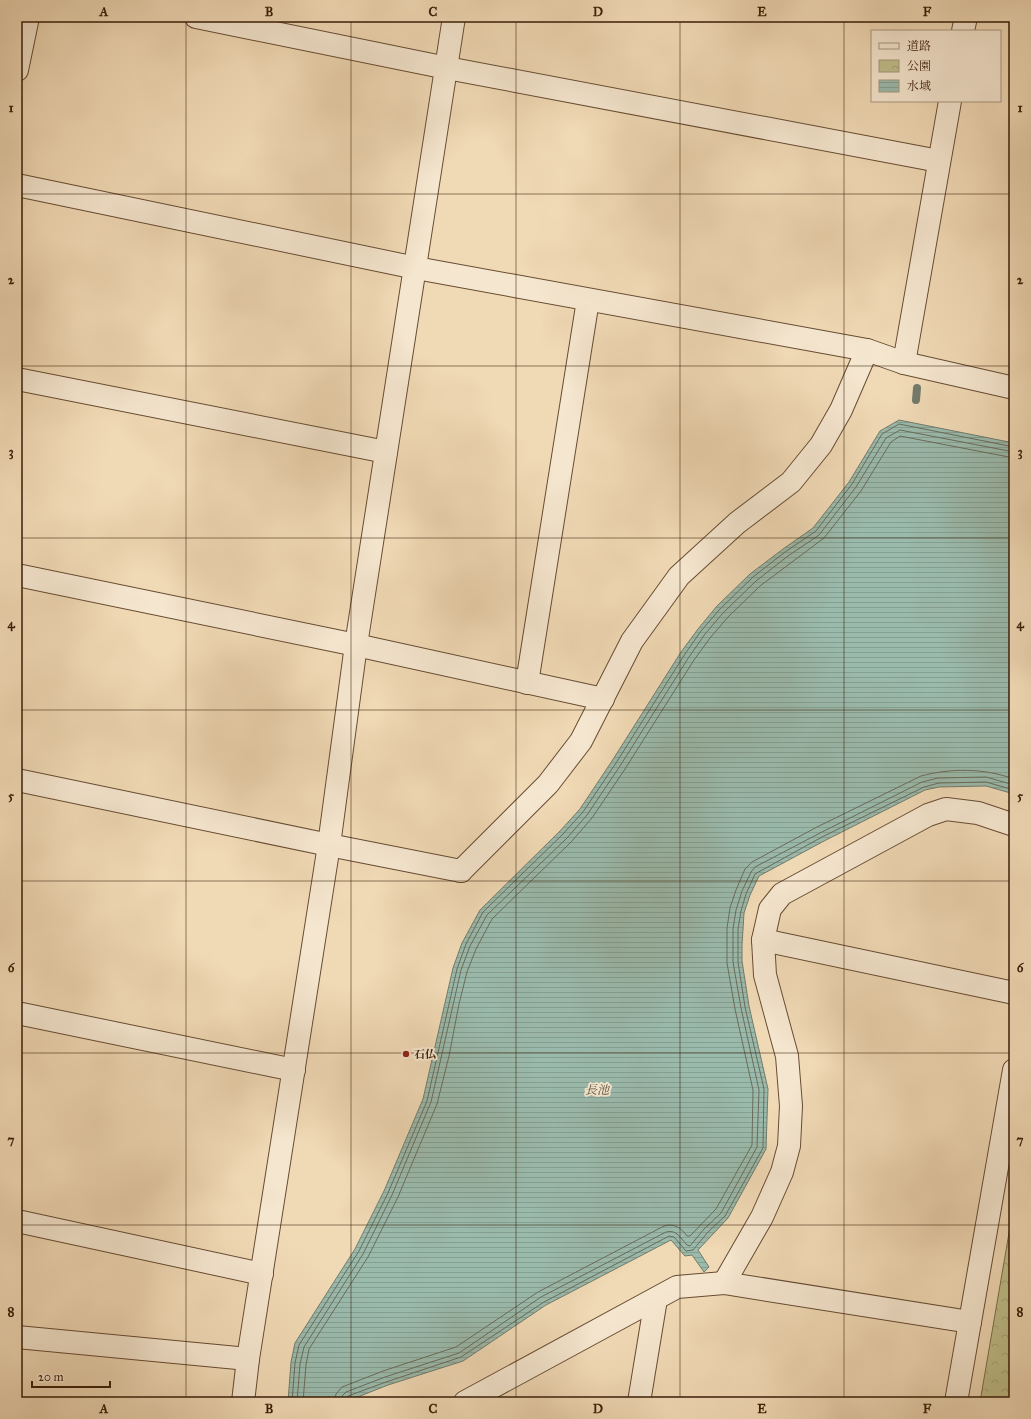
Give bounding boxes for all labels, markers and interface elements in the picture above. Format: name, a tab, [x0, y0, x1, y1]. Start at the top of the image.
text: A	[99, 4, 109, 20]
text: B	[265, 4, 274, 20]
text: C	[429, 4, 438, 20]
text: D	[593, 4, 603, 20]
text: E	[757, 4, 767, 20]
text: F	[923, 4, 932, 20]
legend	[871, 30, 1001, 102]
text: 道路	[907, 39, 931, 53]
text: 公園	[907, 59, 931, 73]
text: 水域	[907, 79, 931, 93]
text: 1	[8, 100, 14, 116]
text: 1	[1017, 100, 1023, 116]
text: 2	[8, 272, 15, 288]
text: 2	[1017, 272, 1024, 288]
text: 3	[8, 444, 14, 460]
text: 3	[1017, 444, 1023, 460]
text: 4	[7, 616, 15, 632]
text: 4	[1016, 616, 1024, 632]
text: 5	[8, 788, 15, 804]
text: 5	[1017, 788, 1024, 804]
text: 6	[8, 960, 16, 976]
text: 6	[1017, 960, 1025, 976]
place label: 石仏	[414, 1048, 436, 1061]
marker: 石仏	[401, 1049, 411, 1059]
water label: 長池	[585, 1083, 611, 1097]
text: 7	[8, 1132, 15, 1148]
text: 7	[1017, 1132, 1024, 1148]
text: 8	[8, 1304, 15, 1320]
text: 8	[1017, 1304, 1024, 1320]
scale bar	[32, 1363, 110, 1389]
text: 20 m	[38, 1370, 64, 1384]
text: A	[99, 1401, 109, 1417]
text: B	[265, 1401, 274, 1417]
text: C	[429, 1401, 438, 1417]
text: D	[593, 1401, 603, 1417]
text: E	[757, 1401, 767, 1417]
text: F	[923, 1401, 932, 1417]

